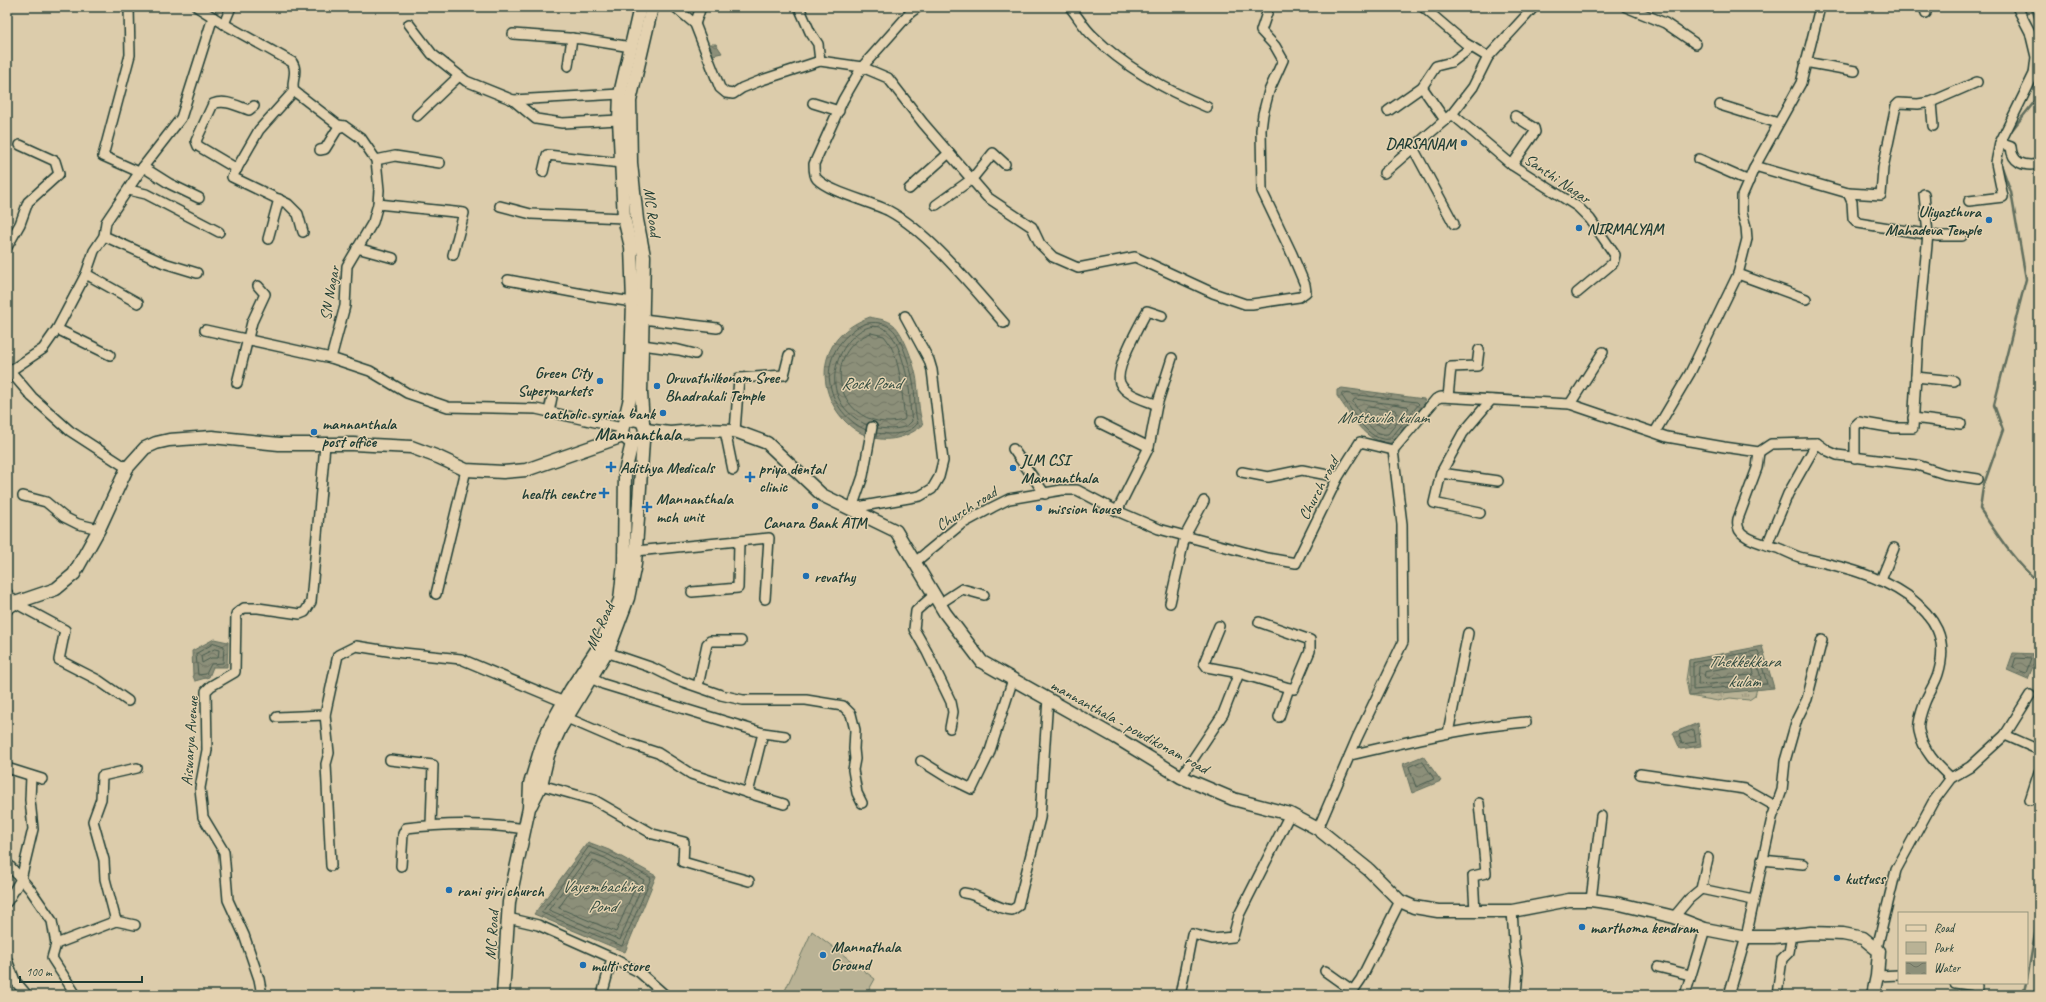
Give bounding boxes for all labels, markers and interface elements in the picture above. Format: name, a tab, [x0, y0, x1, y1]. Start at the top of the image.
place label: DARSANAM	[1386, 134, 1457, 154]
marker: DARSANAM	[1459, 138, 1469, 148]
street label: Santhi Nagar	[1520, 149, 1595, 209]
street label: MC Road	[639, 186, 666, 241]
place label: Uliyazthura Mahadeva Temple	[1885, 202, 1983, 240]
marker: Uliyazthura Mahadeva Temple	[1984, 215, 1994, 225]
place label: NIRMALYAM	[1587, 219, 1665, 239]
marker: NIRMALYAM	[1574, 223, 1584, 233]
street label: SN Nagar	[315, 263, 345, 322]
place label: Green City Supermarkets	[518, 363, 594, 401]
place label: Oruvathilkonam Sree Bhadrakali Temple	[665, 368, 781, 406]
water label: Rock Pond	[841, 373, 906, 394]
marker: Green City Supermarkets	[595, 376, 605, 386]
marker: Oruvathilkonam Sree Bhadrakali Temple	[652, 381, 662, 391]
place label: catholic syrian bank	[543, 404, 657, 424]
water label: Mottavila kulam	[1337, 407, 1430, 428]
marker: catholic syrian bank	[658, 408, 668, 418]
place label: mannanthala post office	[322, 414, 398, 452]
district label: Mannanthala	[595, 423, 683, 445]
marker: mannanthala post office	[309, 427, 319, 437]
place label: JLM CSI Mannanthala	[1020, 450, 1100, 488]
street label: Church road	[1294, 451, 1345, 523]
place label: Adithya Medicals	[620, 458, 716, 478]
place label: priya dental clinic	[759, 459, 827, 497]
marker: Adithya Medicals	[605, 461, 617, 473]
marker: JLM CSI Mannanthala	[1008, 463, 1018, 473]
marker: priya dental clinic	[744, 471, 756, 483]
street label: Church road	[932, 481, 1003, 535]
place label: health centre	[521, 484, 597, 504]
marker: health centre	[598, 487, 610, 499]
place label: Mannanthala mch unit	[656, 489, 735, 527]
place label: mission house	[1047, 499, 1122, 519]
marker: Mannanthala mch unit	[641, 501, 653, 513]
marker: Canara Bank ATM	[810, 501, 820, 511]
marker: mission house	[1034, 503, 1044, 513]
place label: Canara Bank ATM	[763, 513, 868, 533]
place label: revathy	[814, 567, 857, 587]
marker: revathy	[801, 571, 811, 581]
street label: MC Road	[581, 597, 620, 653]
water label: Thekkekkara kulam	[1708, 651, 1782, 692]
street label: mannanthala - powdikonam road	[1047, 675, 1214, 780]
street label: Aiswarya Avenue	[177, 694, 203, 786]
place label: kuttuss	[1845, 869, 1887, 889]
marker: kuttuss	[1832, 873, 1842, 883]
water label: Vayembachira Pond	[562, 876, 644, 917]
place label: rani giri church	[457, 881, 545, 901]
marker: rani giri church	[444, 885, 454, 895]
street label: MC Road	[480, 907, 504, 960]
legend	[1898, 912, 2028, 984]
place label: marthoma kendram	[1590, 918, 1699, 938]
text: Road	[1934, 920, 1956, 936]
marker: marthoma kendram	[1577, 922, 1587, 932]
place label: Mannathala Ground	[831, 937, 902, 975]
text: Park	[1934, 940, 1955, 956]
marker: Mannathala Ground	[818, 950, 828, 960]
place label: multi store	[591, 956, 651, 976]
scale bar	[20, 958, 142, 984]
marker: multi store	[578, 960, 588, 970]
text: Water	[1934, 960, 1962, 976]
text: 100 m	[26, 964, 53, 980]

